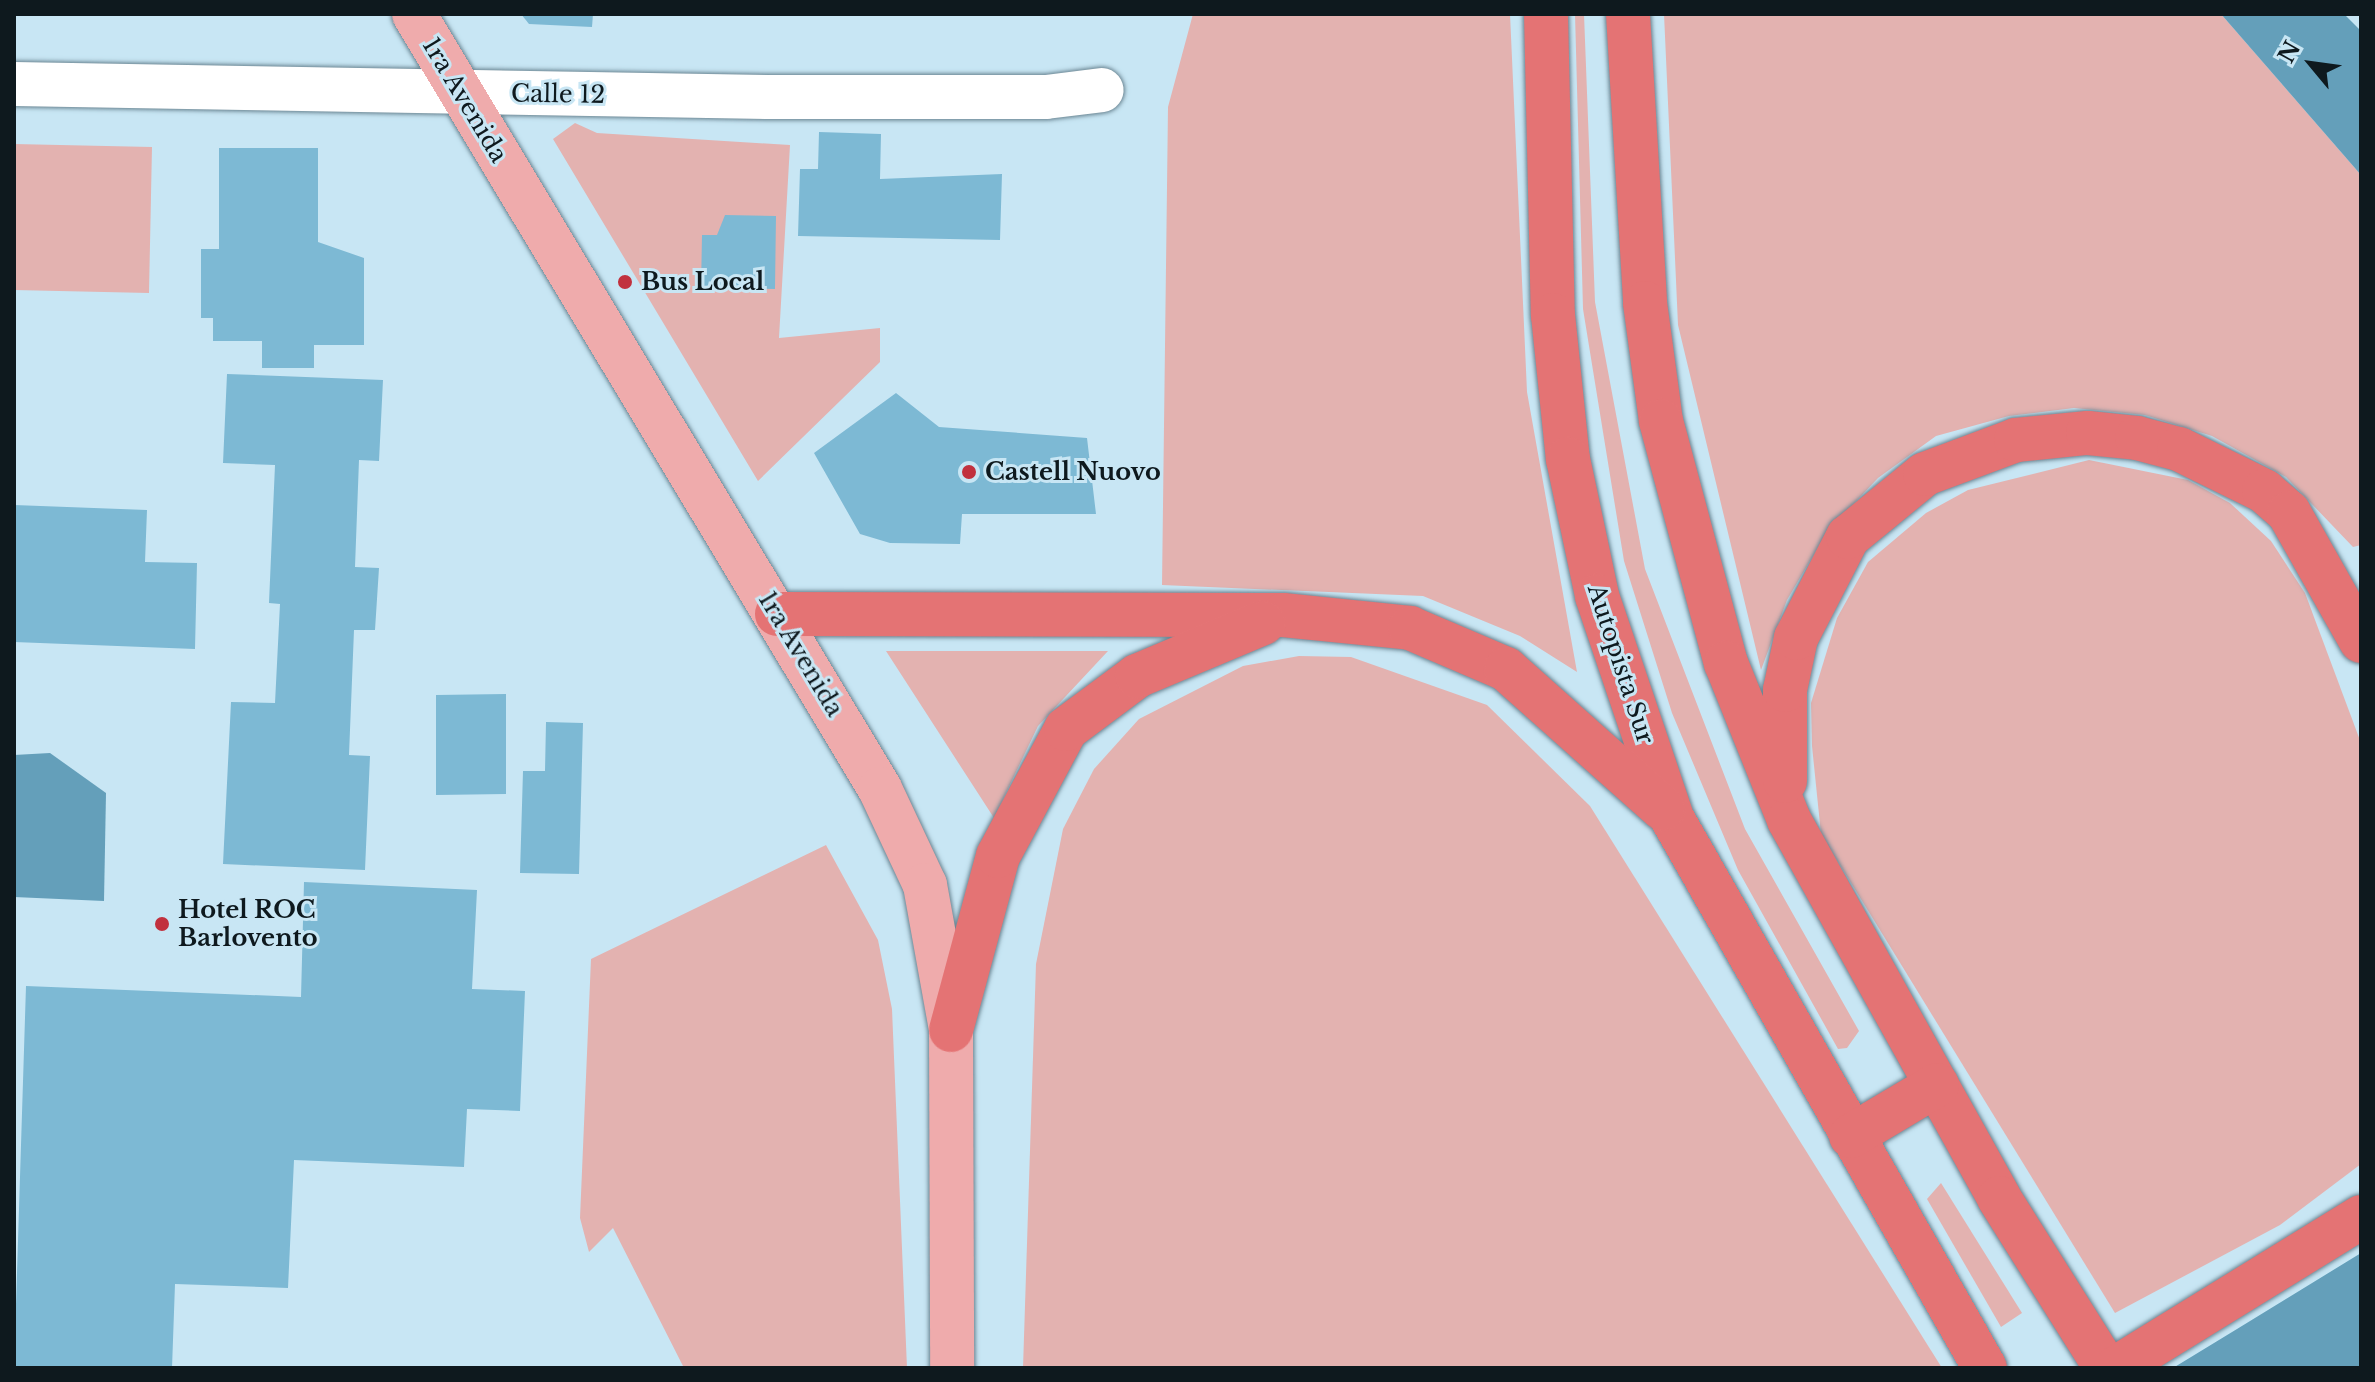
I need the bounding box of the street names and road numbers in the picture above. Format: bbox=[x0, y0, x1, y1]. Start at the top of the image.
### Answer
street label: 1ra Avenida bbox=[416, 32, 514, 168]
street label: Calle 12 bbox=[511, 79, 605, 109]
street label: Autopista Sur bbox=[1582, 580, 1660, 748]
street label: 1ra Avenida bbox=[752, 586, 850, 722]

